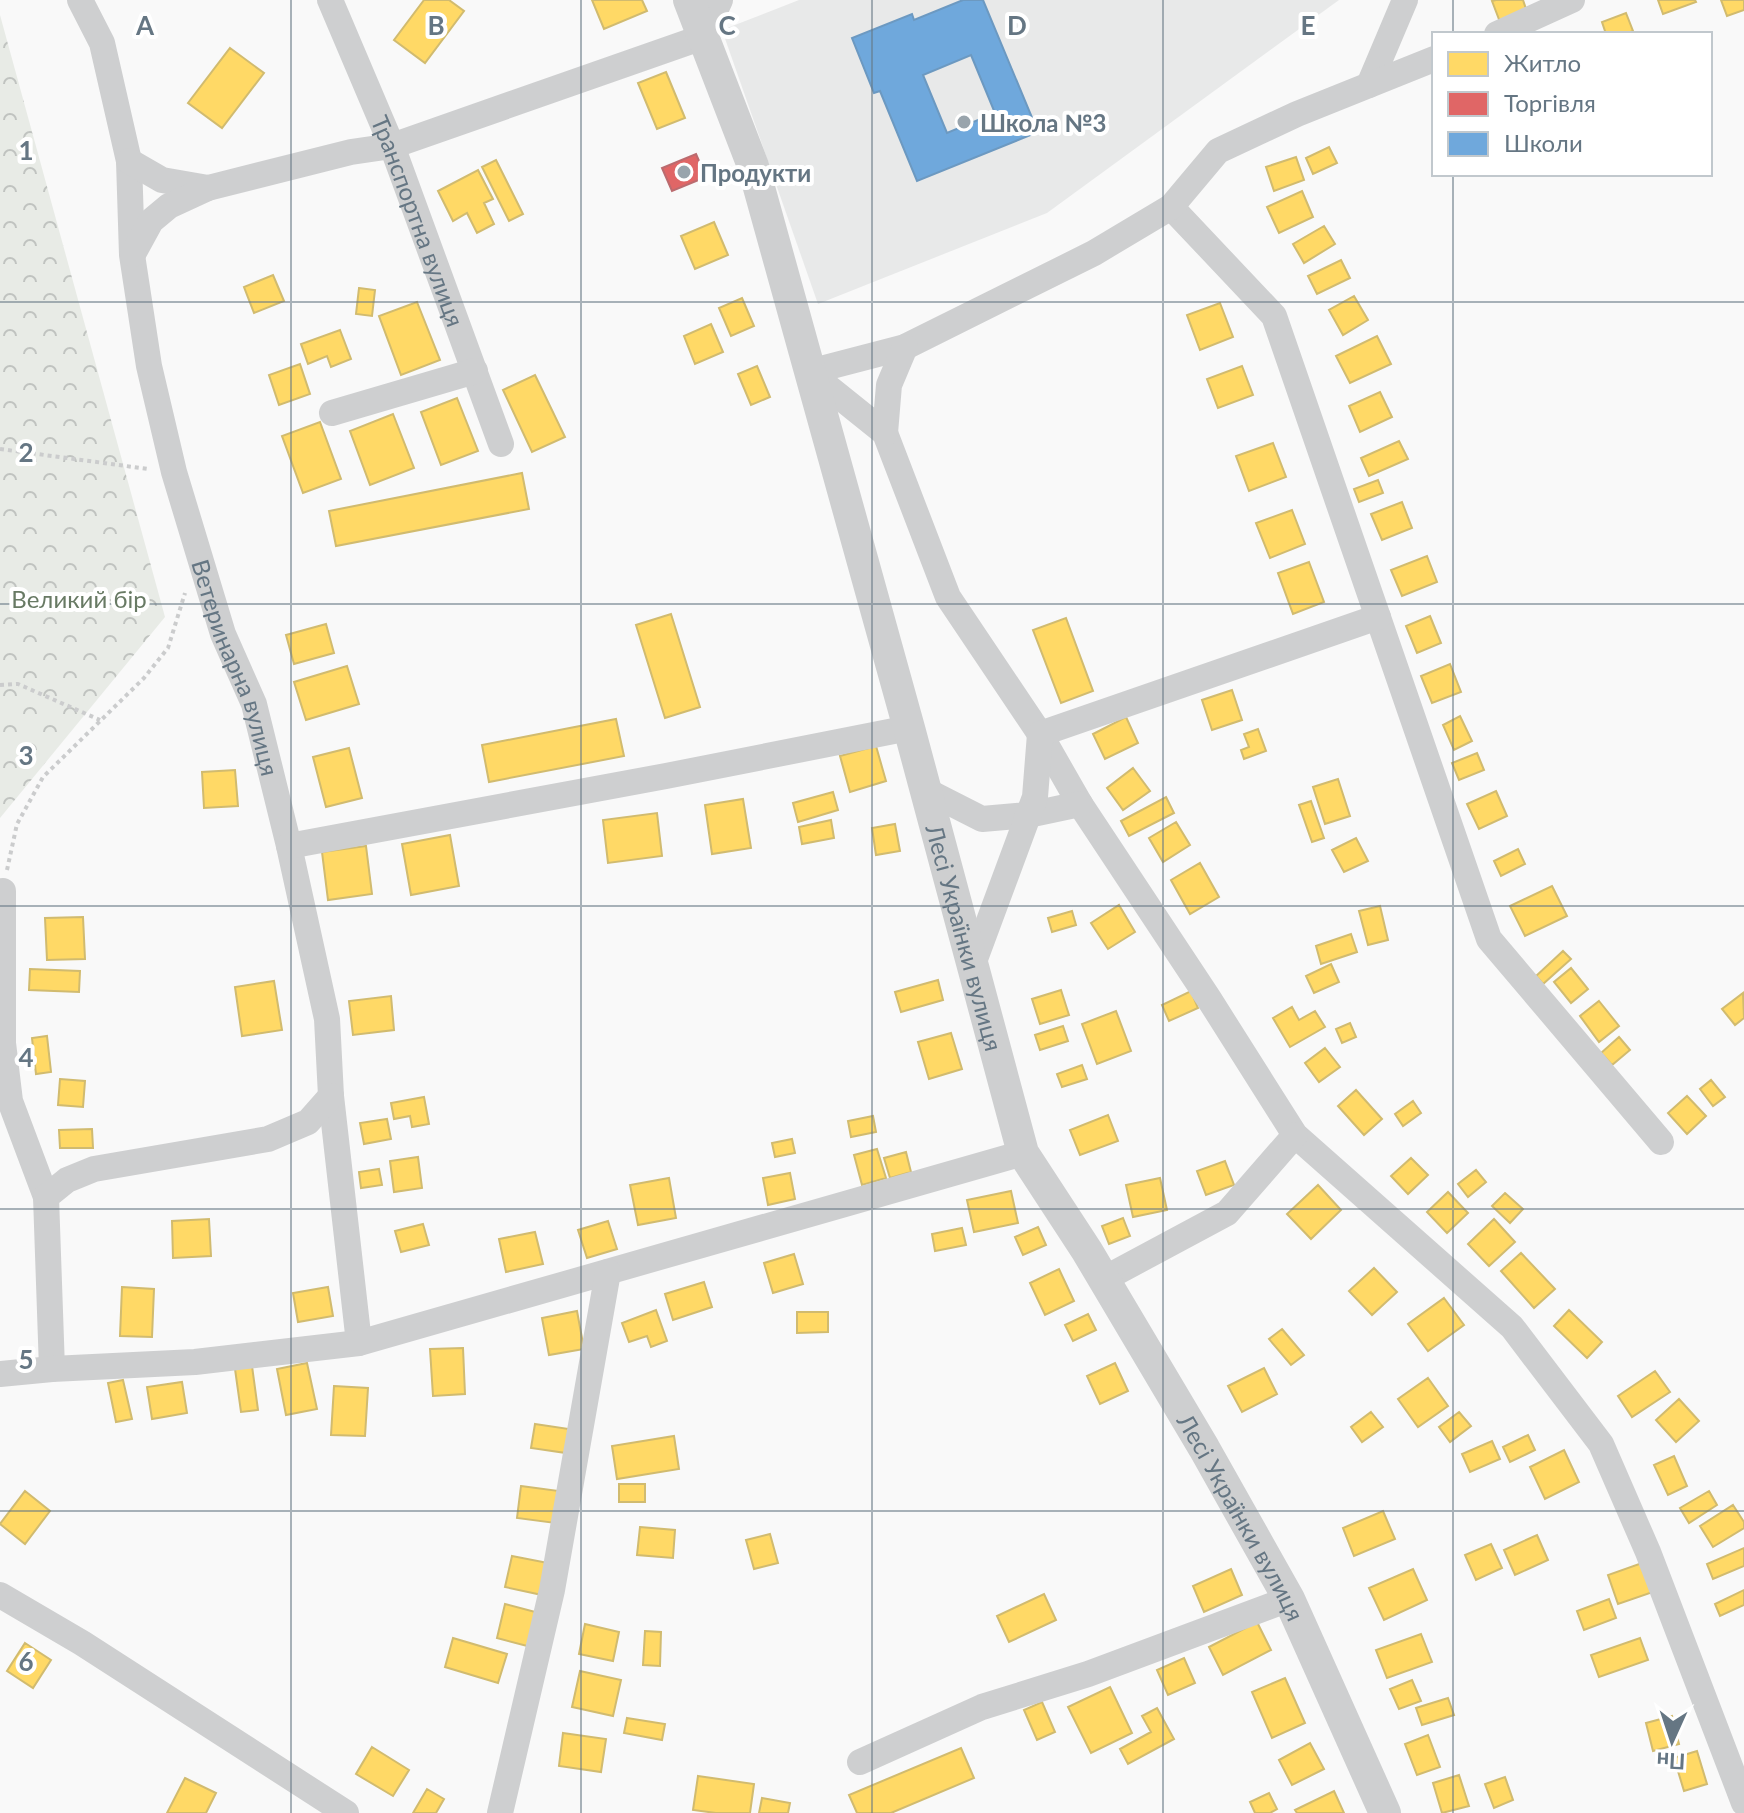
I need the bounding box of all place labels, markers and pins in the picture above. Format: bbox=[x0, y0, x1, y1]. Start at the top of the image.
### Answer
place label: Школа №3 bbox=[980, 108, 1106, 137]
marker: Школа №3 bbox=[955, 113, 973, 131]
place label: Продукти bbox=[700, 158, 811, 187]
marker: Продукти bbox=[675, 163, 693, 181]

